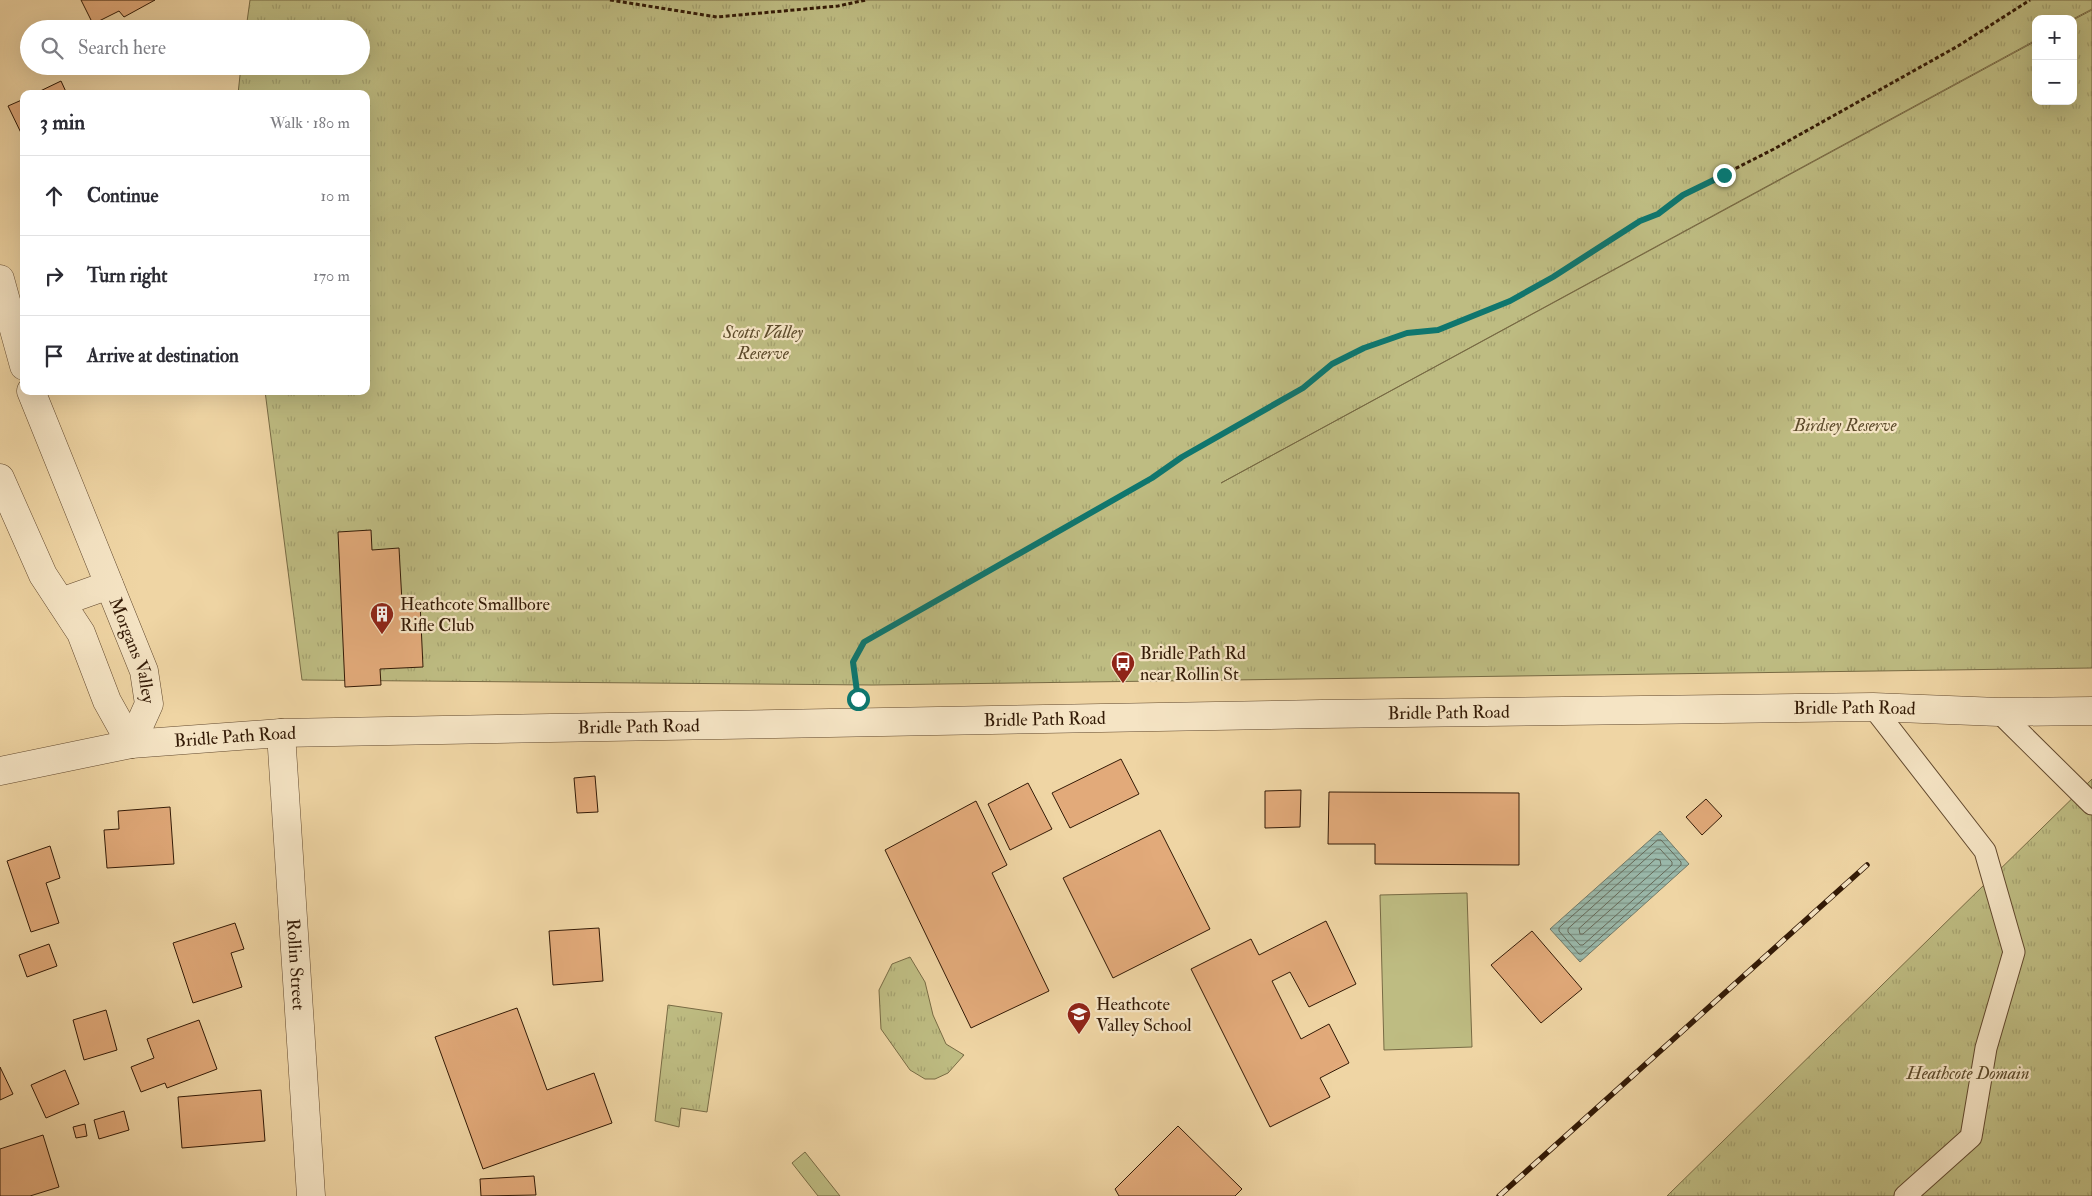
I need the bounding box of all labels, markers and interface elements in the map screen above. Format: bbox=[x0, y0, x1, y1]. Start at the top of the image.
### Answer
map controls bbox=[2032, 15, 2077, 105]
button: + bbox=[2032, 15, 2077, 60]
search box bbox=[20, 20, 370, 75]
icon: search bbox=[38, 34, 66, 62]
text: Search here bbox=[78, 36, 166, 60]
button: − bbox=[2032, 60, 2077, 105]
text: 3 min bbox=[40, 109, 85, 136]
text: Walk · 180 m bbox=[270, 113, 350, 133]
route end bbox=[1713, 164, 1736, 187]
icon: ahead bbox=[40, 182, 68, 210]
text: Continue bbox=[87, 184, 158, 208]
text: 10 m bbox=[320, 186, 350, 206]
icon: right bbox=[40, 262, 68, 290]
text: Turn right bbox=[87, 264, 167, 288]
text: 170 m bbox=[313, 266, 350, 286]
park label: Scotts Valley Reserve bbox=[722, 321, 804, 365]
icon: arrive bbox=[40, 342, 68, 370]
text: Arrive at destination bbox=[87, 344, 239, 368]
park label: Birdsey Reserve bbox=[1793, 414, 1897, 437]
place label: Heathcote Smallbore Rifle Club bbox=[400, 593, 550, 637]
street label: Morgans Valley bbox=[103, 594, 160, 706]
building icon: Heathcote Smallbore Rifle Club bbox=[369, 601, 395, 635]
place label: Bridle Path Rd near Rollin St bbox=[1140, 642, 1246, 686]
bus stop icon: Bridle Path Rd near Rollin St bbox=[1110, 650, 1136, 684]
route start bbox=[847, 688, 870, 711]
street label: Bridle Path Road bbox=[1793, 696, 1916, 721]
street label: Bridle Path Road bbox=[1387, 701, 1510, 725]
street label: Bridle Path Road bbox=[983, 707, 1106, 732]
street label: Bridle Path Road bbox=[578, 714, 700, 740]
street label: Bridle Path Road bbox=[173, 722, 296, 753]
street label: Rollin Street bbox=[281, 918, 310, 1011]
place label: Heathcote Valley School bbox=[1096, 993, 1192, 1037]
school or university icon: Heathcote Valley School bbox=[1066, 1001, 1092, 1035]
park label: Heathcote Domain bbox=[1906, 1062, 2029, 1085]

